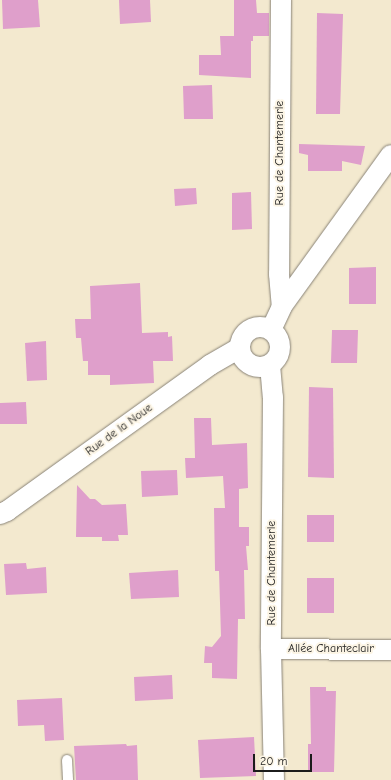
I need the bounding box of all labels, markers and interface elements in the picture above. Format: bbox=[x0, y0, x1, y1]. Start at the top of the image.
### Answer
street label: Rue de Chantemerle bbox=[273, 101, 287, 205]
street label: Rue de la Noue bbox=[83, 401, 155, 459]
street label: Rue de Chantemerle bbox=[265, 521, 279, 625]
street label: Allée Chanteclair bbox=[288, 642, 374, 656]
scale bar bbox=[255, 746, 314, 772]
text: 20 m bbox=[260, 754, 288, 768]

